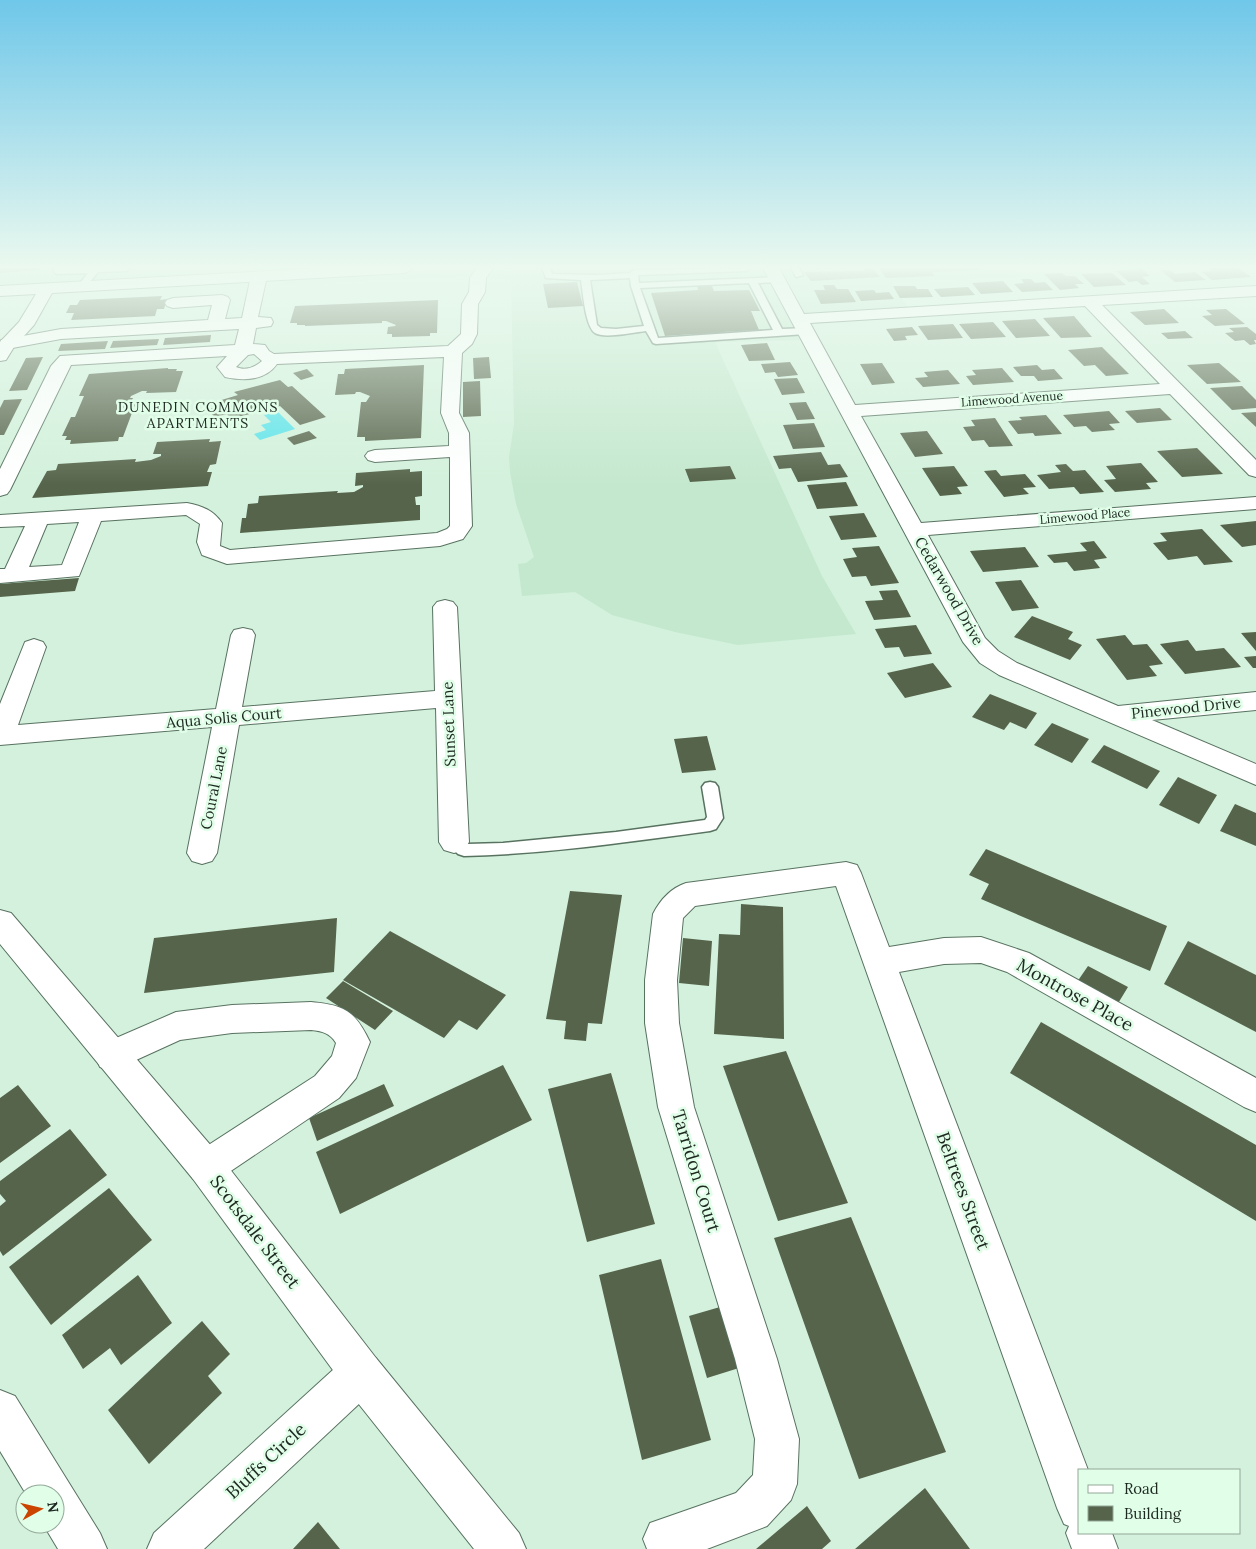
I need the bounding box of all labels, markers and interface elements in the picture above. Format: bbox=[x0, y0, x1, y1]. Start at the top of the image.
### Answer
street label: Limewood Avenue bbox=[961, 387, 1064, 410]
district label: DUNEDIN COMMONS APARTMENTS bbox=[118, 398, 278, 432]
street label: Limewood Place bbox=[1039, 504, 1131, 527]
street label: Cedarwood Drive bbox=[911, 533, 988, 648]
street label: Sunset Lane bbox=[438, 681, 459, 767]
street label: Pinewood Drive bbox=[1130, 692, 1242, 723]
street label: Aqua Solis Court bbox=[164, 703, 283, 732]
street label: Coural Lane bbox=[196, 745, 231, 831]
street label: Montrose Place bbox=[1013, 953, 1138, 1036]
street label: Tarridon Court bbox=[667, 1107, 726, 1235]
street label: Beltrees Street bbox=[931, 1129, 995, 1253]
street label: Scotsdale Street bbox=[205, 1170, 306, 1293]
street label: Bluffs Circle bbox=[221, 1417, 311, 1504]
legend bbox=[1078, 1469, 1241, 1534]
text: Road bbox=[1124, 1479, 1159, 1498]
north arrow bbox=[15, 1484, 65, 1534]
text: N bbox=[43, 1501, 63, 1514]
text: Building bbox=[1124, 1504, 1182, 1523]

